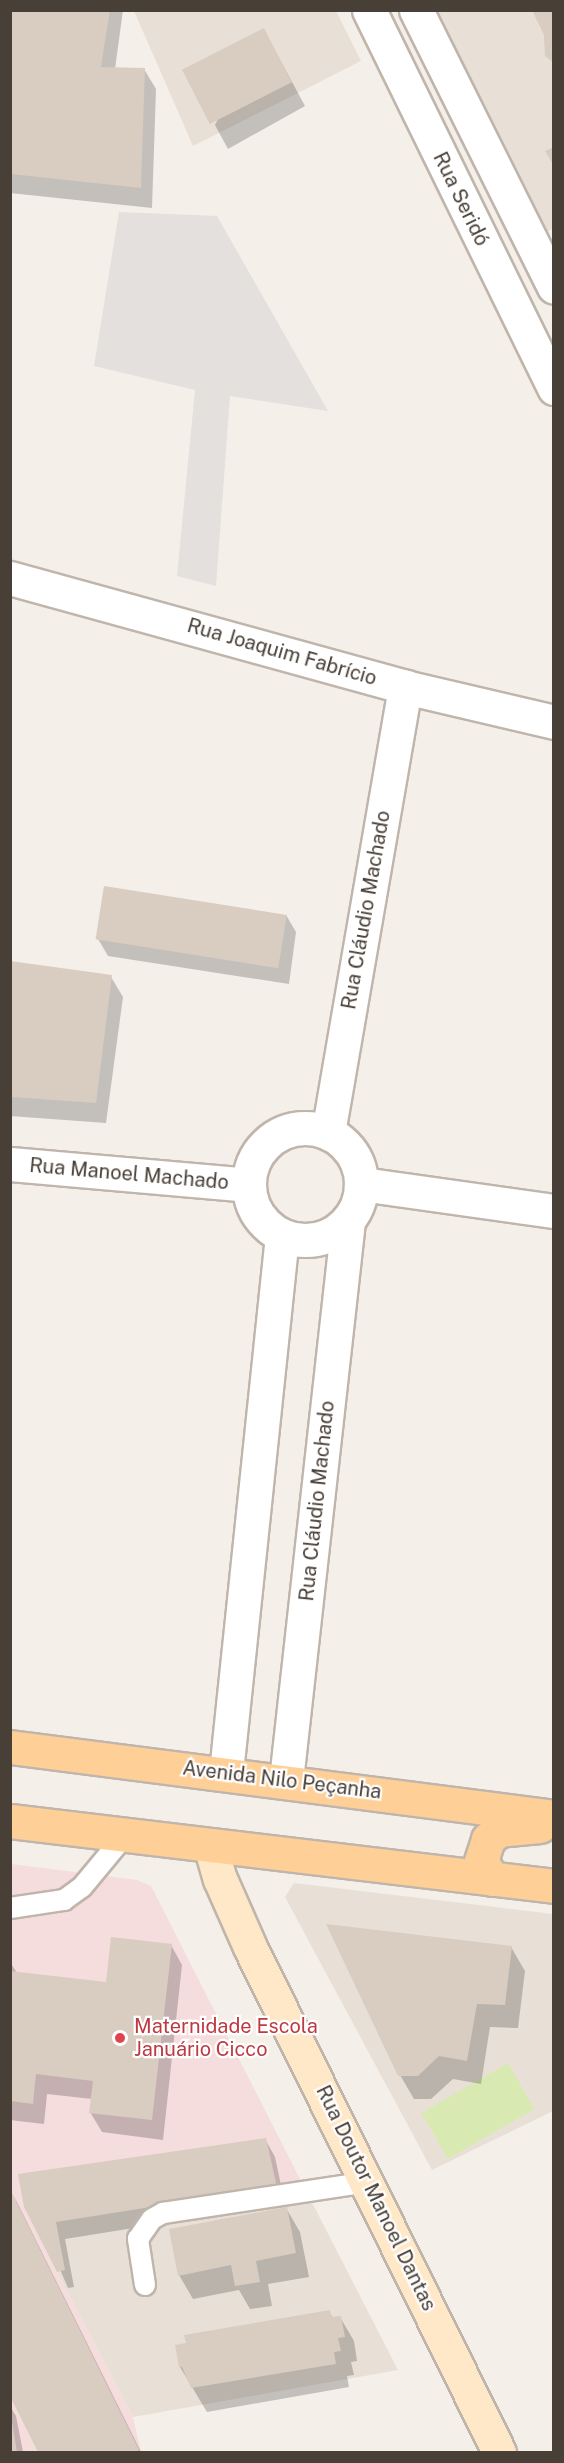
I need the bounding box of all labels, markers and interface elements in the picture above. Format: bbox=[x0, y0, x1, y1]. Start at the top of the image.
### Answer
street label: Rua Seridó bbox=[428, 148, 494, 250]
street label: Rua Joaquim Fabrício bbox=[184, 613, 380, 691]
street label: Rua Cláudio Machado bbox=[337, 809, 395, 1011]
street label: Rua Manoel Machado bbox=[28, 1153, 230, 1195]
street label: Rua Cláudio Machado bbox=[295, 1399, 339, 1603]
street label: Avenida Nilo Peçanha bbox=[181, 1756, 383, 1804]
place label: Maternidade Escola Januário Cicco bbox=[134, 2014, 318, 2061]
marker: Maternidade Escola Januário Cicco bbox=[111, 2029, 129, 2047]
street label: Rua Doutor Manoel Dantas bbox=[311, 2081, 441, 2315]

